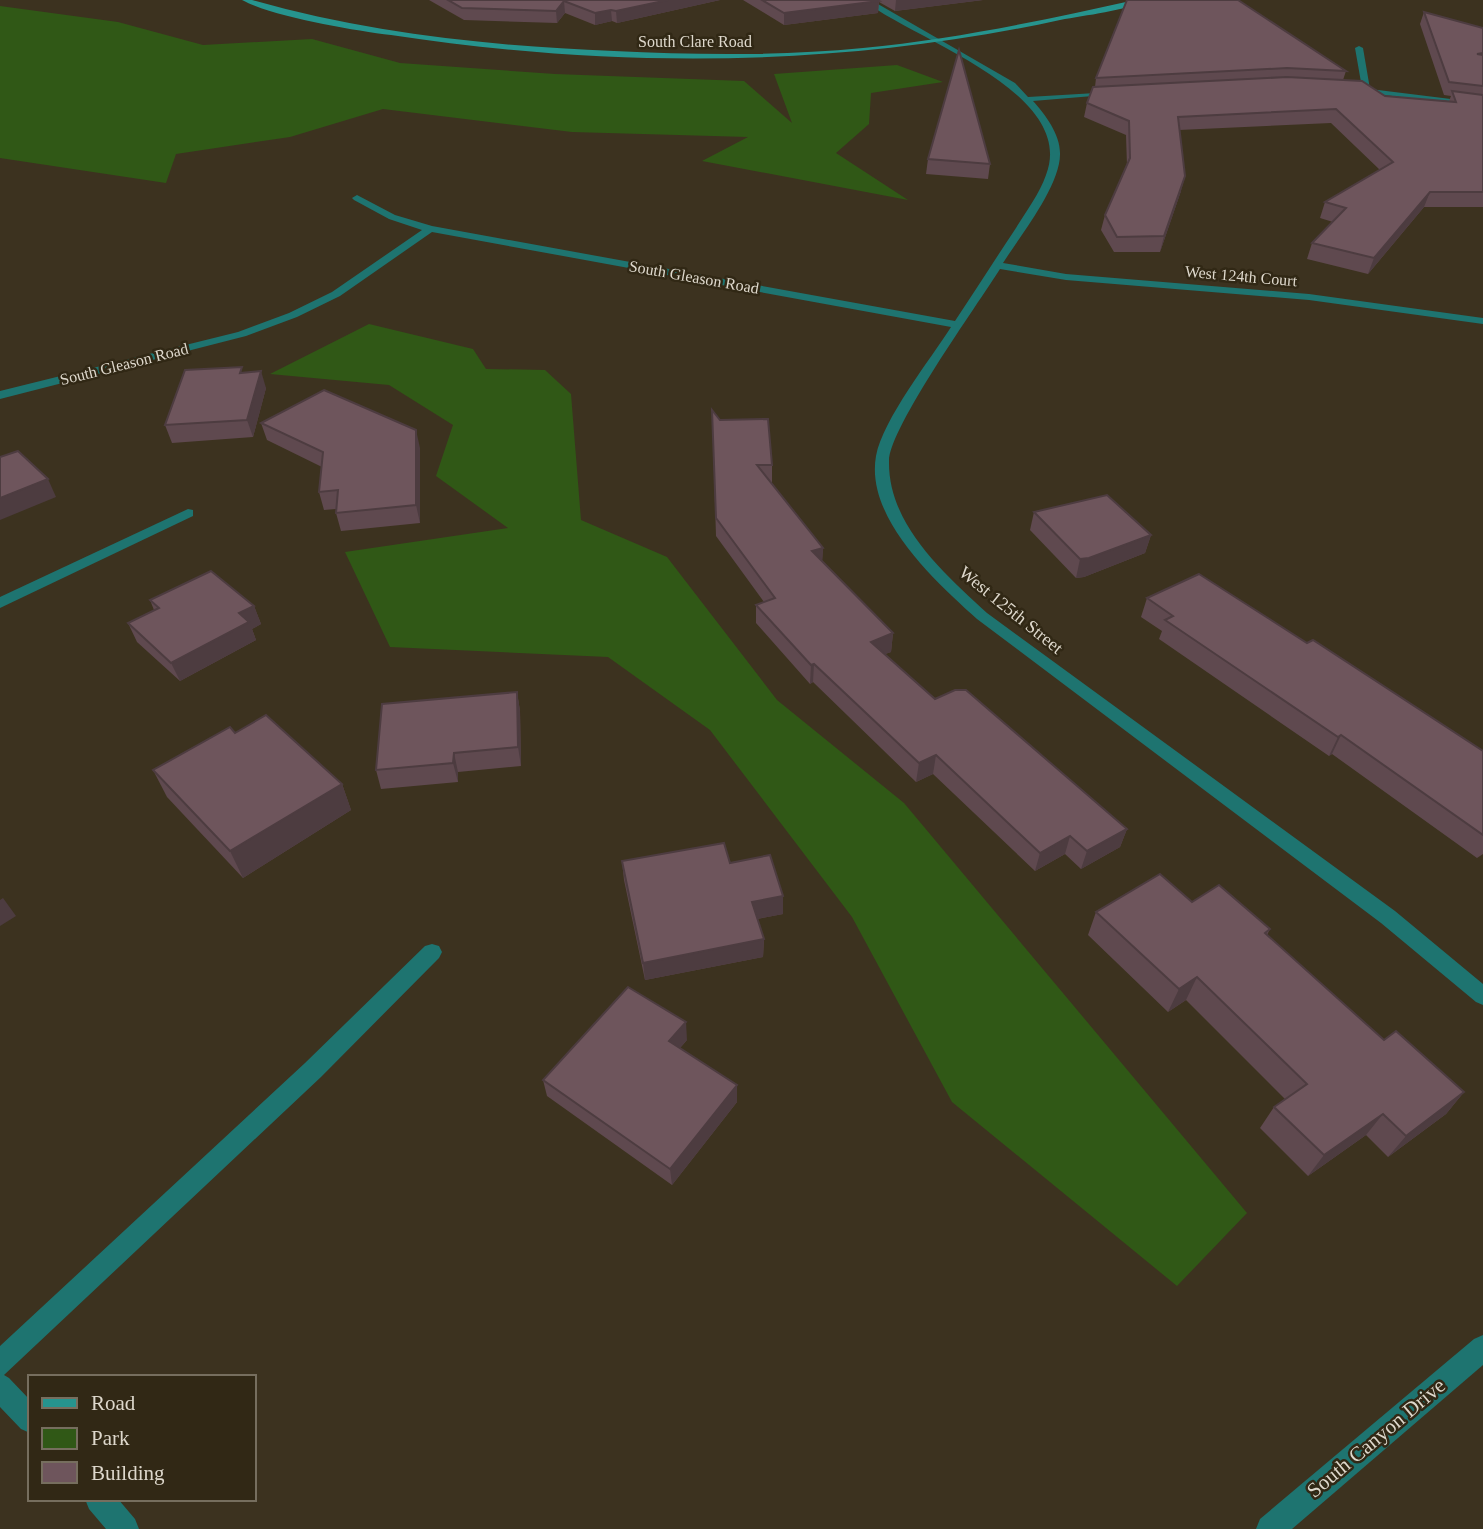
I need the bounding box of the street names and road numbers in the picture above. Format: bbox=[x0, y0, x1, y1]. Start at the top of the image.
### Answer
street label: South Clare Road bbox=[638, 33, 752, 50]
street label: South Gleason Road bbox=[628, 257, 760, 297]
street label: West 124th Court bbox=[1184, 263, 1298, 289]
street label: South Gleason Road bbox=[58, 340, 190, 388]
street label: West 125th Street bbox=[955, 562, 1067, 658]
street label: South Canyon Drive bbox=[1302, 1373, 1450, 1503]

